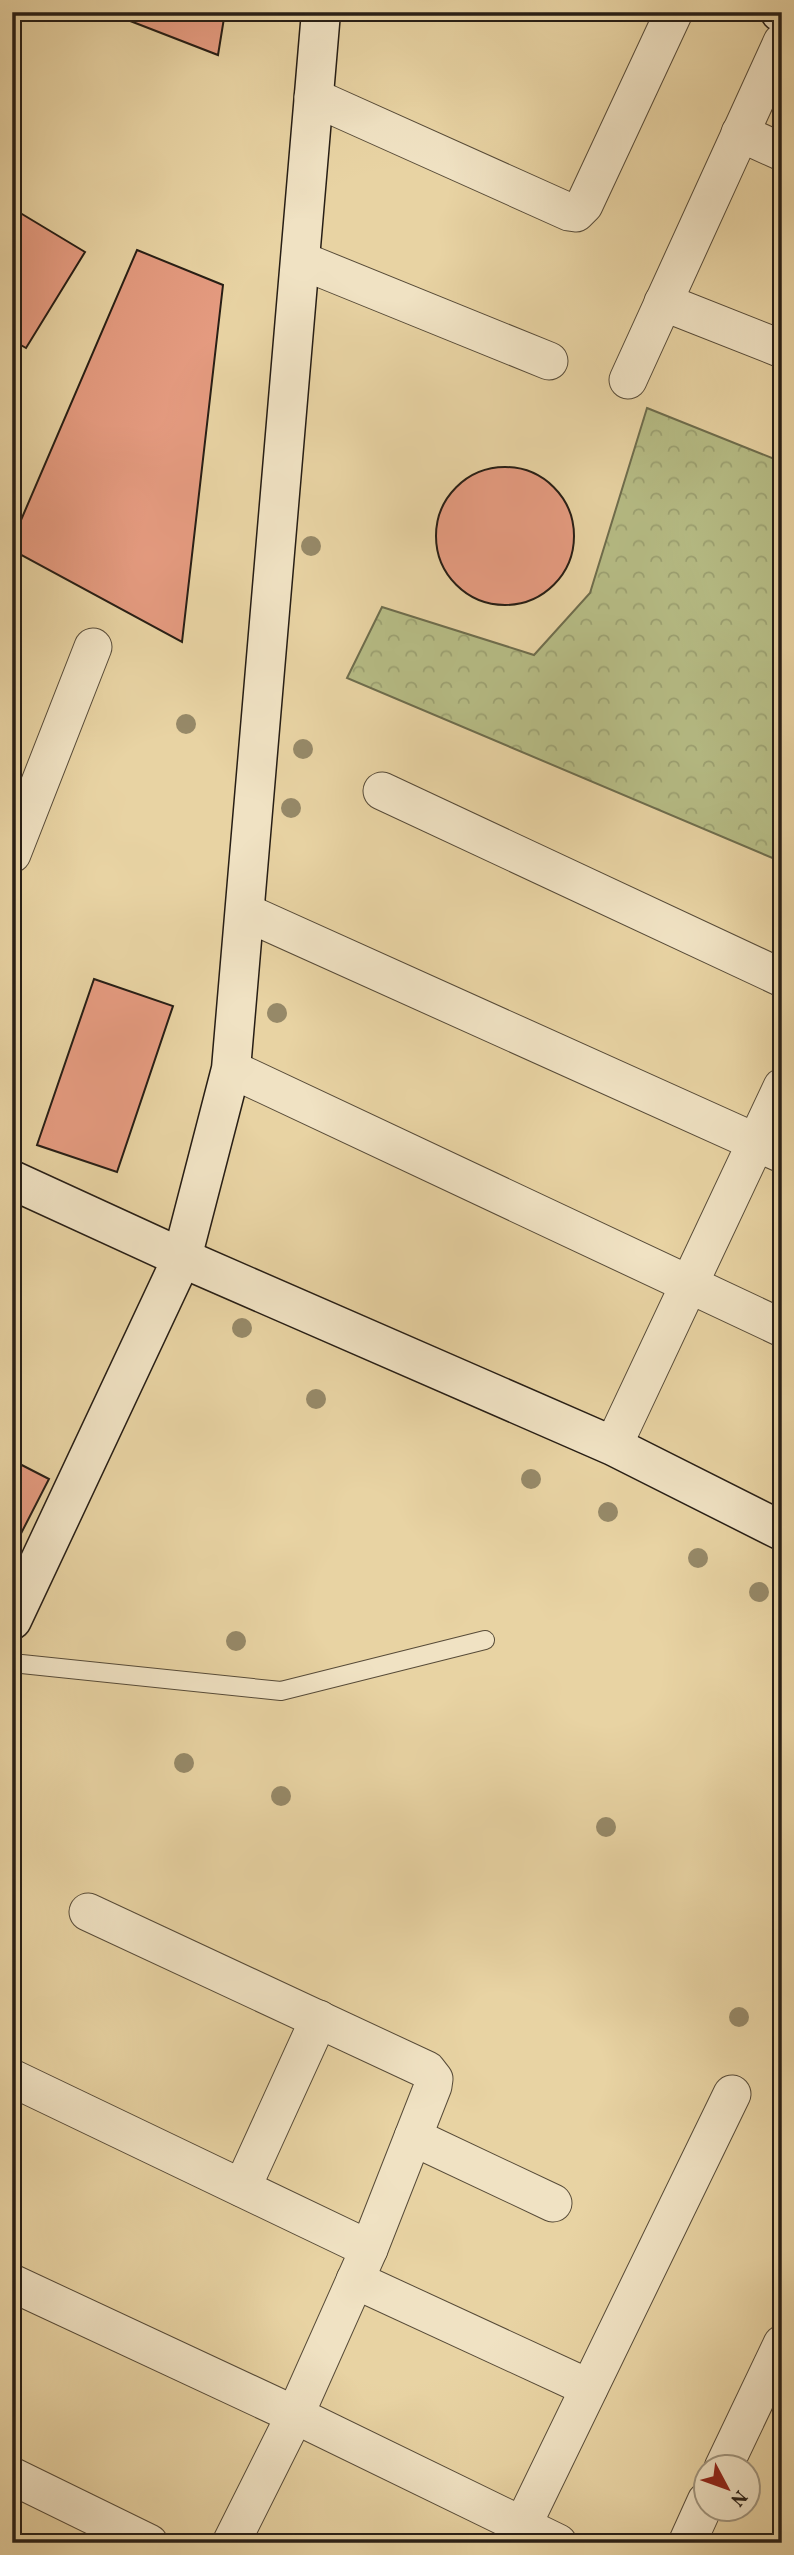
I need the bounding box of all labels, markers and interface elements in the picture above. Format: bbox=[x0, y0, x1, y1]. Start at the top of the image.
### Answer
north arrow bbox=[692, 2454, 762, 2524]
text: N bbox=[724, 2484, 753, 2512]

